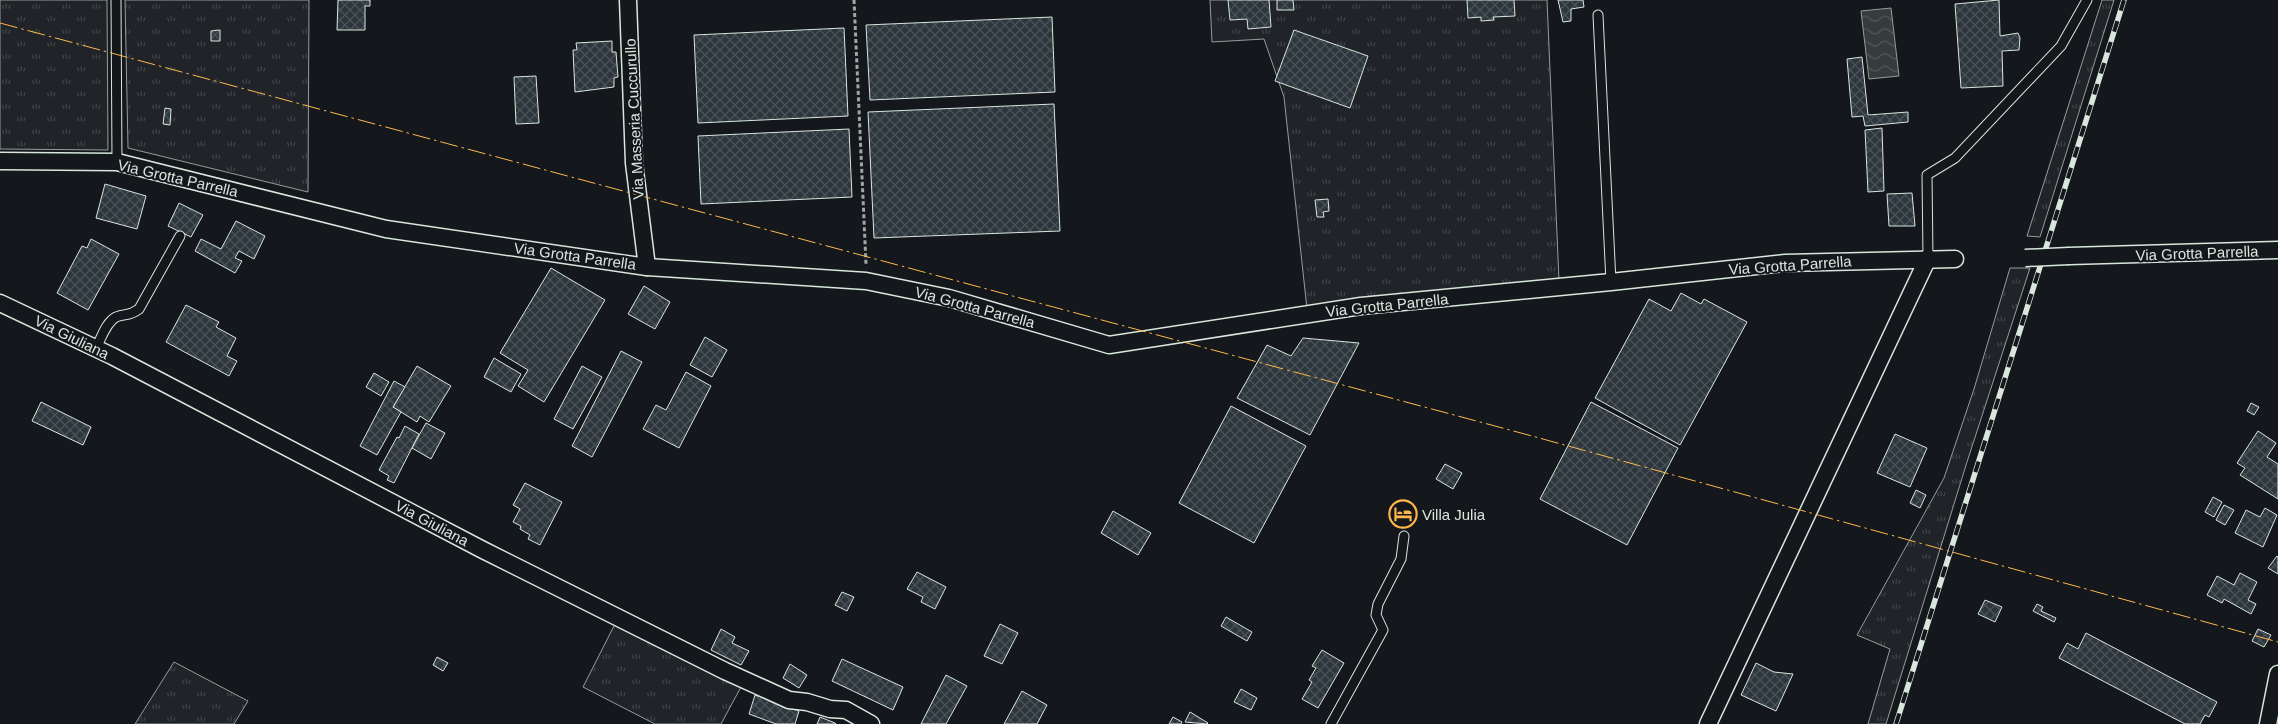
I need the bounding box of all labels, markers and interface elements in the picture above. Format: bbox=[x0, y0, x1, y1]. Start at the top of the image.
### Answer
street label: Via Masseria Cuccurullo bbox=[621, 38, 647, 200]
street label: Via Grotta Parrella bbox=[116, 156, 241, 200]
street label: Via Grotta Parrella bbox=[513, 239, 638, 273]
street label: Via Grotta Parrella bbox=[2135, 242, 2259, 264]
street label: Via Grotta Parrella bbox=[1728, 252, 1853, 278]
street label: Via Grotta Parrella bbox=[913, 283, 1037, 331]
street label: Via Grotta Parrella bbox=[1325, 290, 1450, 320]
street label: Via Giuliana bbox=[32, 312, 113, 363]
street label: Via Giuliana bbox=[392, 497, 472, 550]
hotel icon: Villa Julia bbox=[1388, 499, 1418, 529]
place label: Villa Julia bbox=[1422, 506, 1486, 523]

